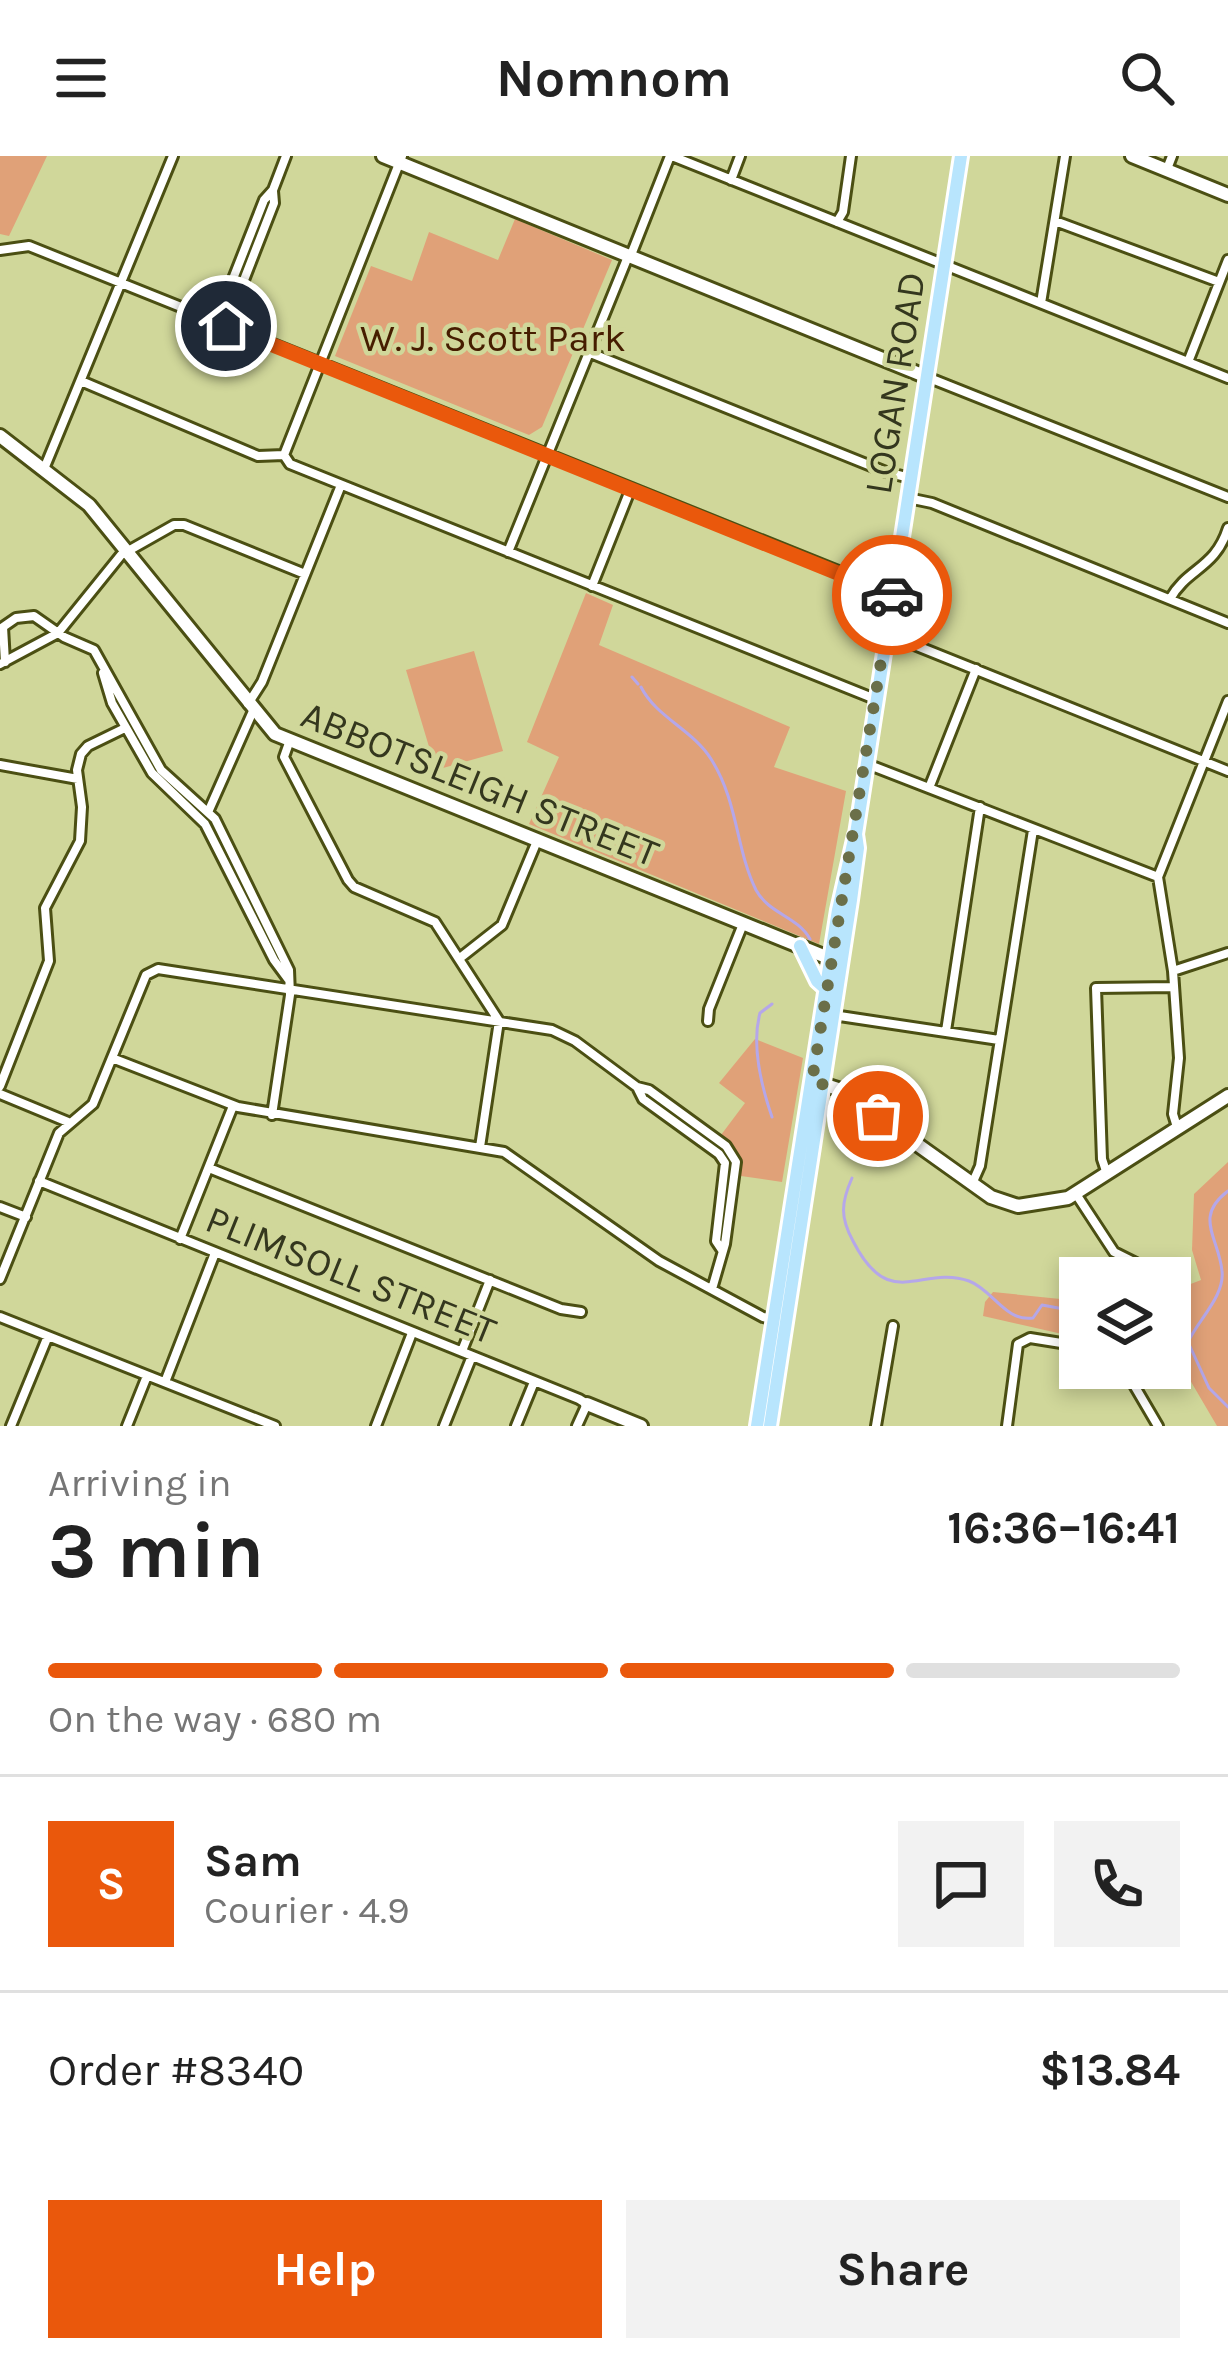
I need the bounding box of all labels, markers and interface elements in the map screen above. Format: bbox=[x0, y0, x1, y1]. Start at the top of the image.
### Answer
icon: menu bbox=[48, 45, 114, 111]
icon: search bbox=[1114, 45, 1180, 111]
text: Nomnom bbox=[496, 46, 732, 110]
street label: LOGAN ROAD bbox=[855, 269, 935, 497]
pin bbox=[175, 275, 277, 377]
icon: home bbox=[193, 293, 259, 359]
park label: W. J. Scott Park bbox=[360, 315, 626, 361]
courier bbox=[832, 535, 952, 655]
icon: car bbox=[859, 562, 925, 628]
street label: ABBOTSLEIGH STREET bbox=[295, 691, 666, 877]
pin bbox=[827, 1065, 929, 1167]
icon: bag bbox=[845, 1083, 911, 1149]
street label: PLIMSOLL STREET bbox=[199, 1196, 503, 1354]
map controls bbox=[1059, 1257, 1191, 1389]
button: layers bbox=[1059, 1257, 1191, 1389]
text: Arriving in bbox=[48, 1460, 231, 1506]
text: 16:36–16:41 bbox=[947, 1502, 1180, 1554]
text: 3 min bbox=[48, 1505, 264, 1597]
text: On the way · 680 m bbox=[48, 1696, 382, 1742]
button: chat bbox=[898, 1821, 1024, 1947]
button: phone bbox=[1054, 1821, 1180, 1947]
text: Sam bbox=[204, 1835, 302, 1887]
text: S bbox=[97, 1858, 125, 1910]
text: Courier · 4.9 bbox=[204, 1887, 410, 1933]
text: Order #8340 bbox=[48, 2044, 304, 2096]
text: $13.84 bbox=[1039, 2044, 1180, 2096]
button: Help bbox=[48, 2200, 602, 2338]
button: Share bbox=[626, 2200, 1180, 2338]

